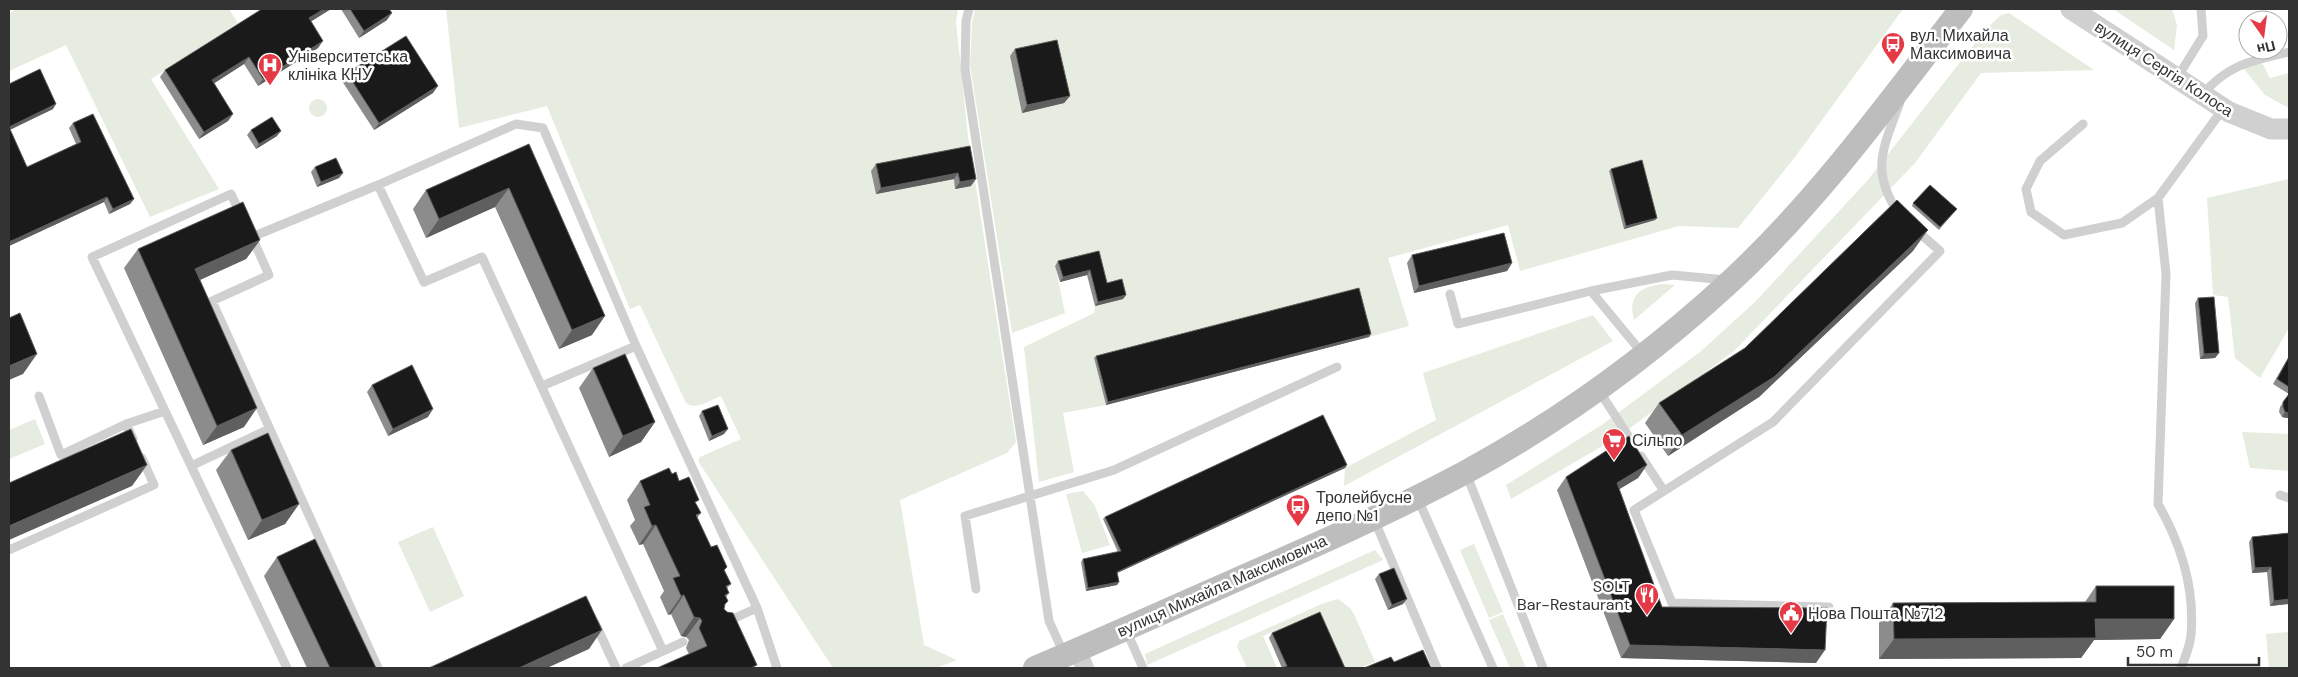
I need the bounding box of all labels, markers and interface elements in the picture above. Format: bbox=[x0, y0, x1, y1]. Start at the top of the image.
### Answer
north arrow bbox=[2238, 10, 2288, 60]
street label: вулиця Сергія Колоса bbox=[2091, 16, 2237, 122]
place label: вул. Михайла Максимовича bbox=[1910, 25, 2011, 64]
bus stop icon: вул. Михайла Максимовича bbox=[1880, 31, 1906, 65]
text: Пн bbox=[2255, 37, 2277, 59]
place label: Університетська клініка КНУ bbox=[288, 46, 408, 85]
hospital icon: Університетська клініка КНУ bbox=[257, 52, 283, 86]
supermarket icon: Сільпо bbox=[1601, 427, 1627, 461]
place label: Сільпо bbox=[1632, 430, 1682, 451]
place label: Тролейбусне депо №1 bbox=[1316, 487, 1412, 526]
bus stop icon: Тролейбусне депо №1 bbox=[1285, 493, 1311, 527]
street label: вулиця Михайла Максимовича bbox=[1114, 530, 1330, 642]
place label: SOLT Bar-Restaurant bbox=[1517, 576, 1630, 615]
restaurant icon: SOLT Bar-Restaurant bbox=[1634, 582, 1660, 616]
public building icon: Нова Пошта №712 bbox=[1778, 600, 1804, 634]
place label: Нова Пошта №712 bbox=[1808, 603, 1943, 624]
scale bar bbox=[2128, 634, 2259, 666]
text: 50 m bbox=[2136, 642, 2173, 662]

